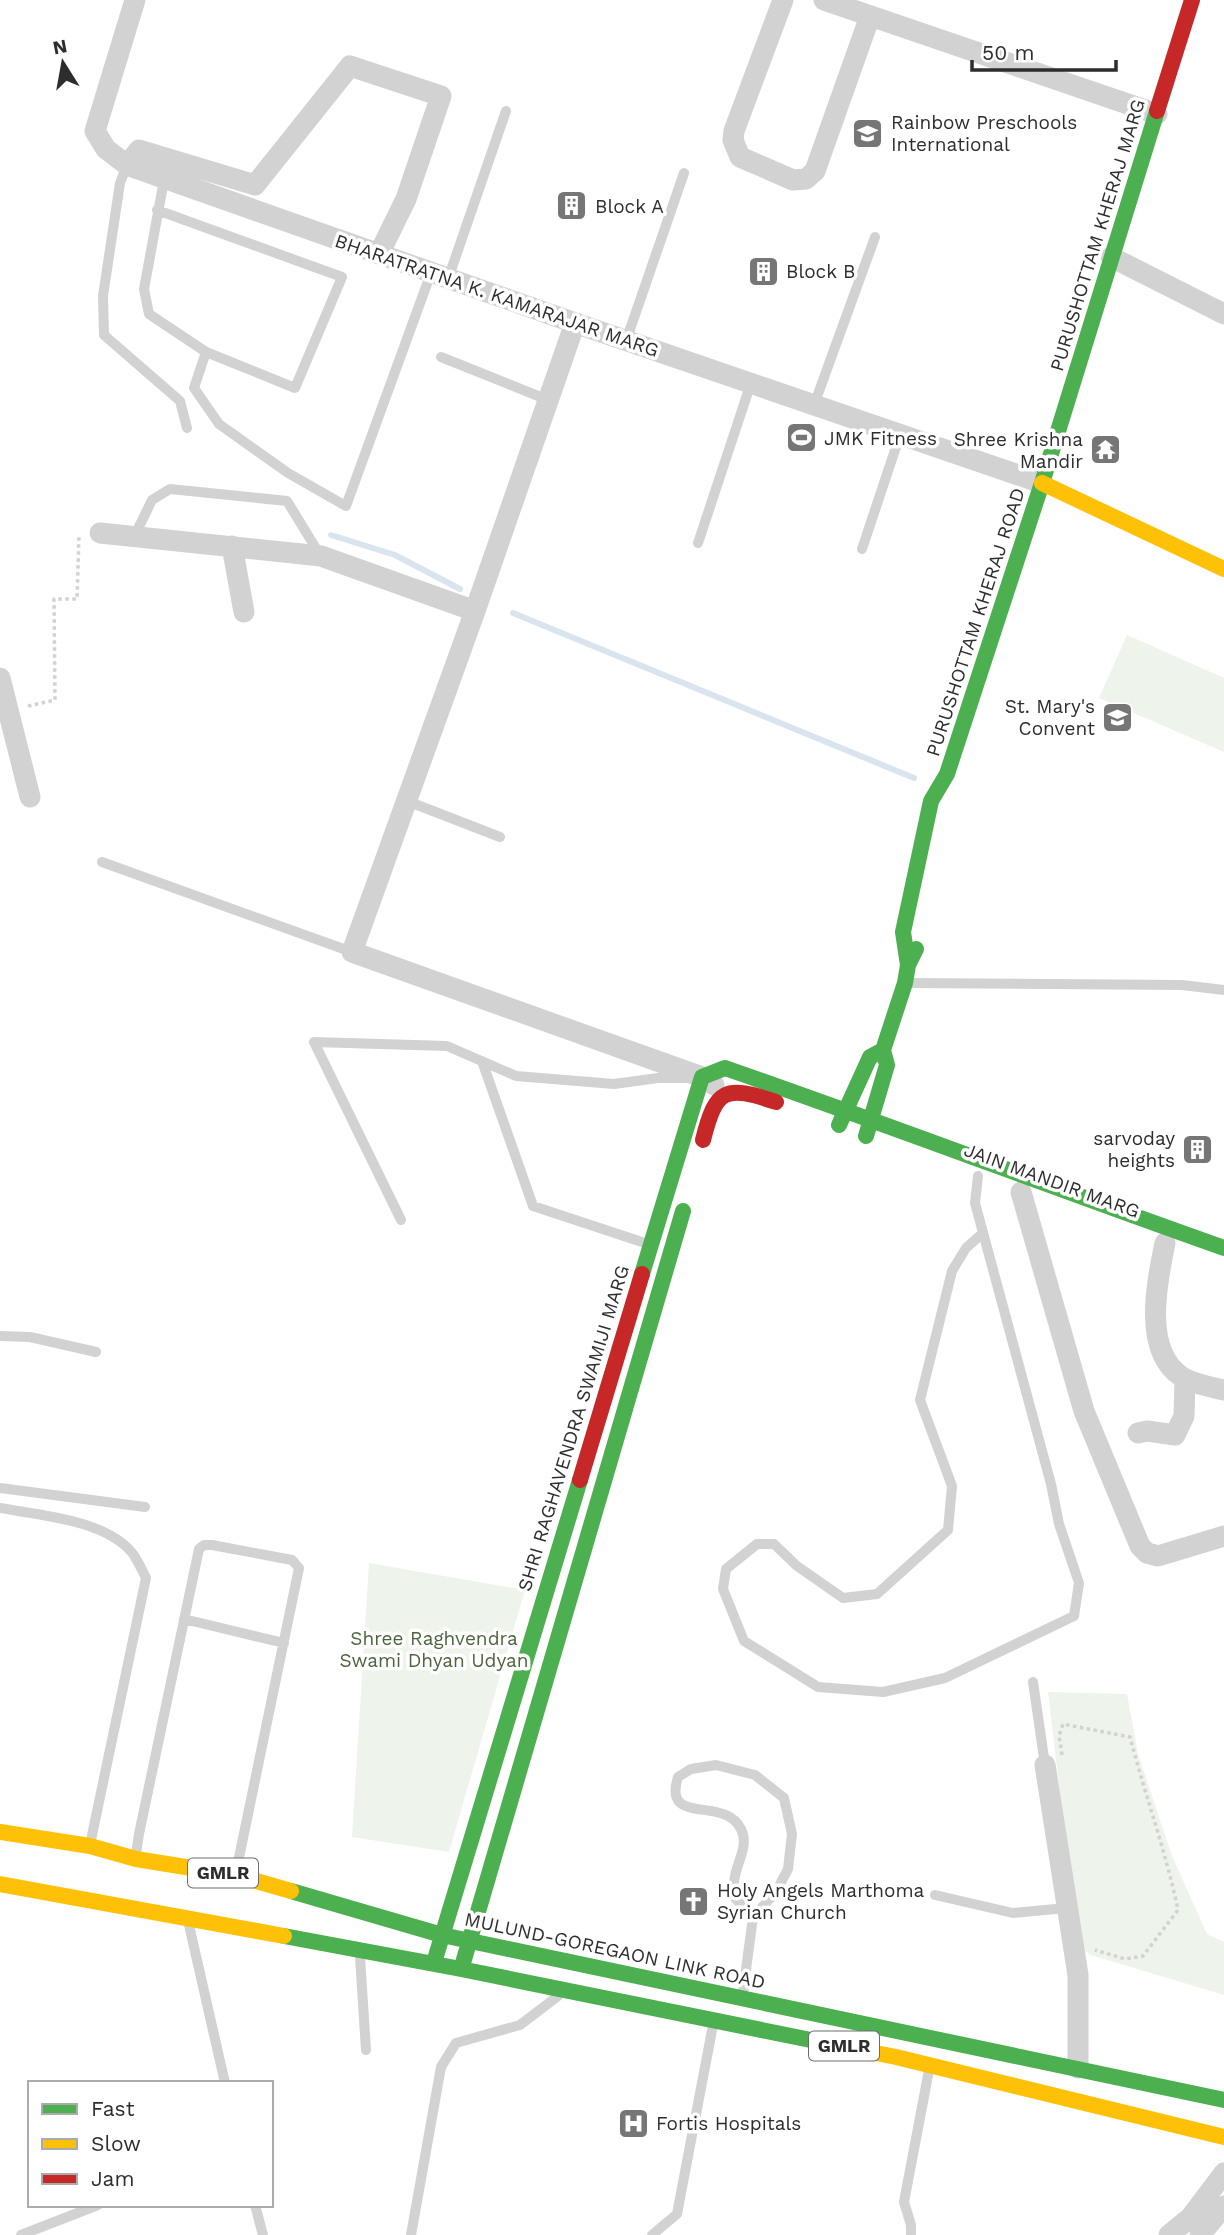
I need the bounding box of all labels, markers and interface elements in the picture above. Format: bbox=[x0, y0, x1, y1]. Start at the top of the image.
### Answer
north arrow bbox=[28, 28, 98, 98]
scale bar bbox=[972, 28, 1116, 72]
text: N bbox=[51, 34, 69, 59]
text: 50 m bbox=[982, 40, 1034, 65]
street label: PURUSHOTTAM KHERAJ MARG bbox=[1045, 96, 1150, 374]
place label: Rainbow Preschools International bbox=[891, 111, 1077, 156]
school or university icon: Rainbow Preschools International bbox=[851, 116, 885, 150]
building icon: Block A bbox=[555, 189, 589, 223]
place label: Block A bbox=[595, 195, 664, 218]
street label: BHARATRATNA K. KAMARAJAR MARG bbox=[332, 229, 662, 362]
building icon: Block B bbox=[746, 254, 780, 288]
place label: Block B bbox=[786, 260, 856, 283]
sports icon: JMK Fitness bbox=[784, 421, 818, 455]
place label: JMK Fitness bbox=[824, 427, 937, 450]
place label: Shree Krishna Mandir bbox=[954, 428, 1083, 473]
temple icon: Shree Krishna Mandir bbox=[1089, 433, 1123, 467]
street label: PURUSHOTTAM KHERAJ ROAD bbox=[921, 485, 1030, 759]
place label: St. Mary's Convent bbox=[1005, 695, 1095, 740]
school or university icon: St. Mary's Convent bbox=[1101, 700, 1135, 734]
place label: sarvoday heights bbox=[1093, 1127, 1175, 1172]
building icon: sarvoday heights bbox=[1181, 1132, 1215, 1166]
street label: JAIN MANDIR MARG bbox=[961, 1138, 1143, 1223]
street label: SHRI RAGHAVENDRA SWAMIJI MARG bbox=[513, 1262, 634, 1594]
park label: Shree Raghvendra Swami Dhyan Udyan bbox=[339, 1627, 529, 1672]
road number: GMLR bbox=[188, 1858, 258, 1887]
place label: Holy Angels Marthoma Syrian Church bbox=[717, 1879, 925, 1924]
church icon: Holy Angels Marthoma Syrian Church bbox=[677, 1884, 711, 1918]
street label: MULUND-GOREGAON LINK ROAD bbox=[463, 1907, 767, 1994]
road number: GMLR bbox=[809, 2032, 879, 2060]
legend bbox=[28, 2081, 273, 2207]
text: Fast bbox=[91, 2096, 135, 2121]
hospital icon: Fortis Hospitals bbox=[616, 2106, 650, 2140]
place label: Fortis Hospitals bbox=[656, 2112, 801, 2135]
text: Slow bbox=[91, 2131, 141, 2156]
text: Jam bbox=[91, 2166, 134, 2191]

